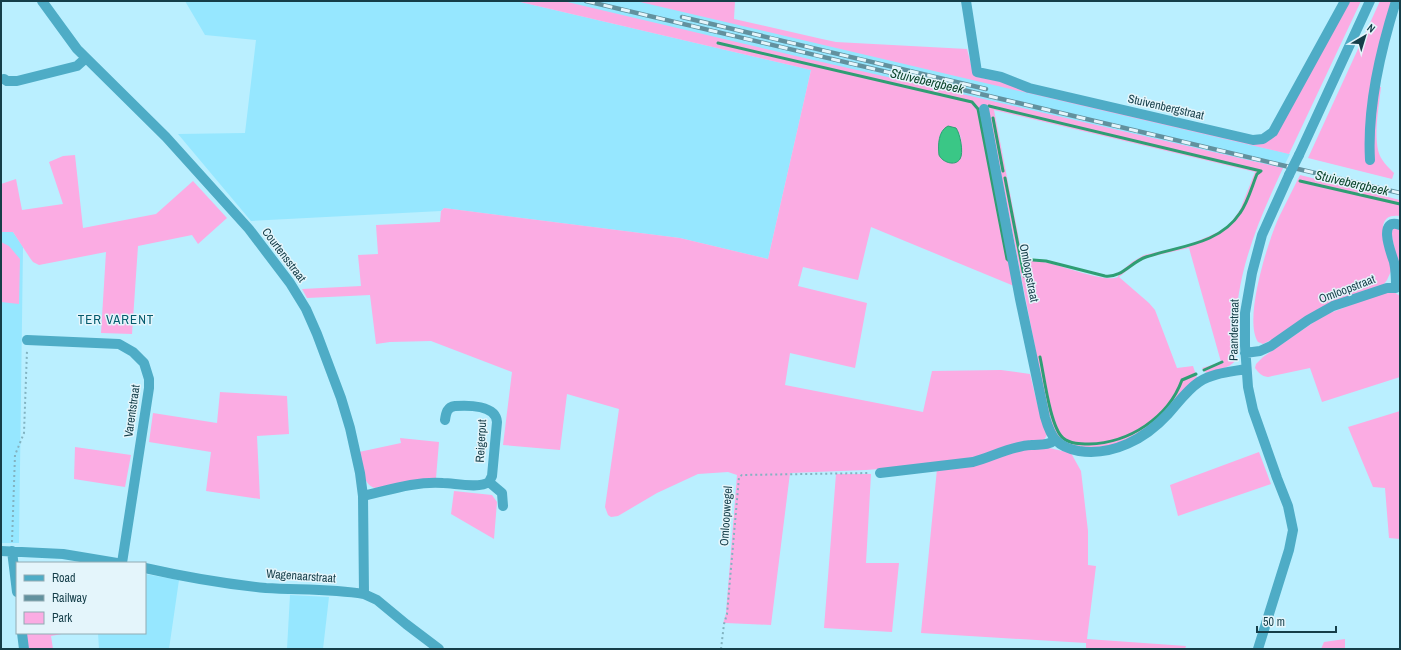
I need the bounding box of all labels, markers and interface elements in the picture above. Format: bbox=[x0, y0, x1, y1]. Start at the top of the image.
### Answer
north arrow bbox=[1345, 16, 1385, 56]
text: N bbox=[1364, 21, 1378, 36]
water label: Stuivebergbeek bbox=[889, 64, 966, 98]
street label: Stuivenbergstraat bbox=[1126, 90, 1206, 124]
water label: Stuivebergbeek bbox=[1314, 166, 1391, 200]
street label: Courtensstraat bbox=[258, 224, 310, 286]
street label: Omloopstraat bbox=[1016, 242, 1043, 304]
street label: Omloopstraat bbox=[1317, 271, 1378, 307]
street label: Paanderstraat bbox=[1225, 299, 1243, 361]
district label: TER VARENT bbox=[78, 311, 154, 328]
street label: Varentstraat bbox=[120, 383, 144, 438]
street label: Reigerput bbox=[472, 419, 490, 463]
street label: Omloopwegel bbox=[716, 485, 736, 547]
legend bbox=[16, 562, 146, 634]
street label: Wagenaarstraat bbox=[266, 566, 337, 586]
text: Road bbox=[52, 570, 76, 586]
text: Railway bbox=[52, 590, 87, 606]
scale bar bbox=[1257, 608, 1336, 634]
text: Park bbox=[52, 610, 72, 626]
text: 50 m bbox=[1263, 614, 1285, 630]

